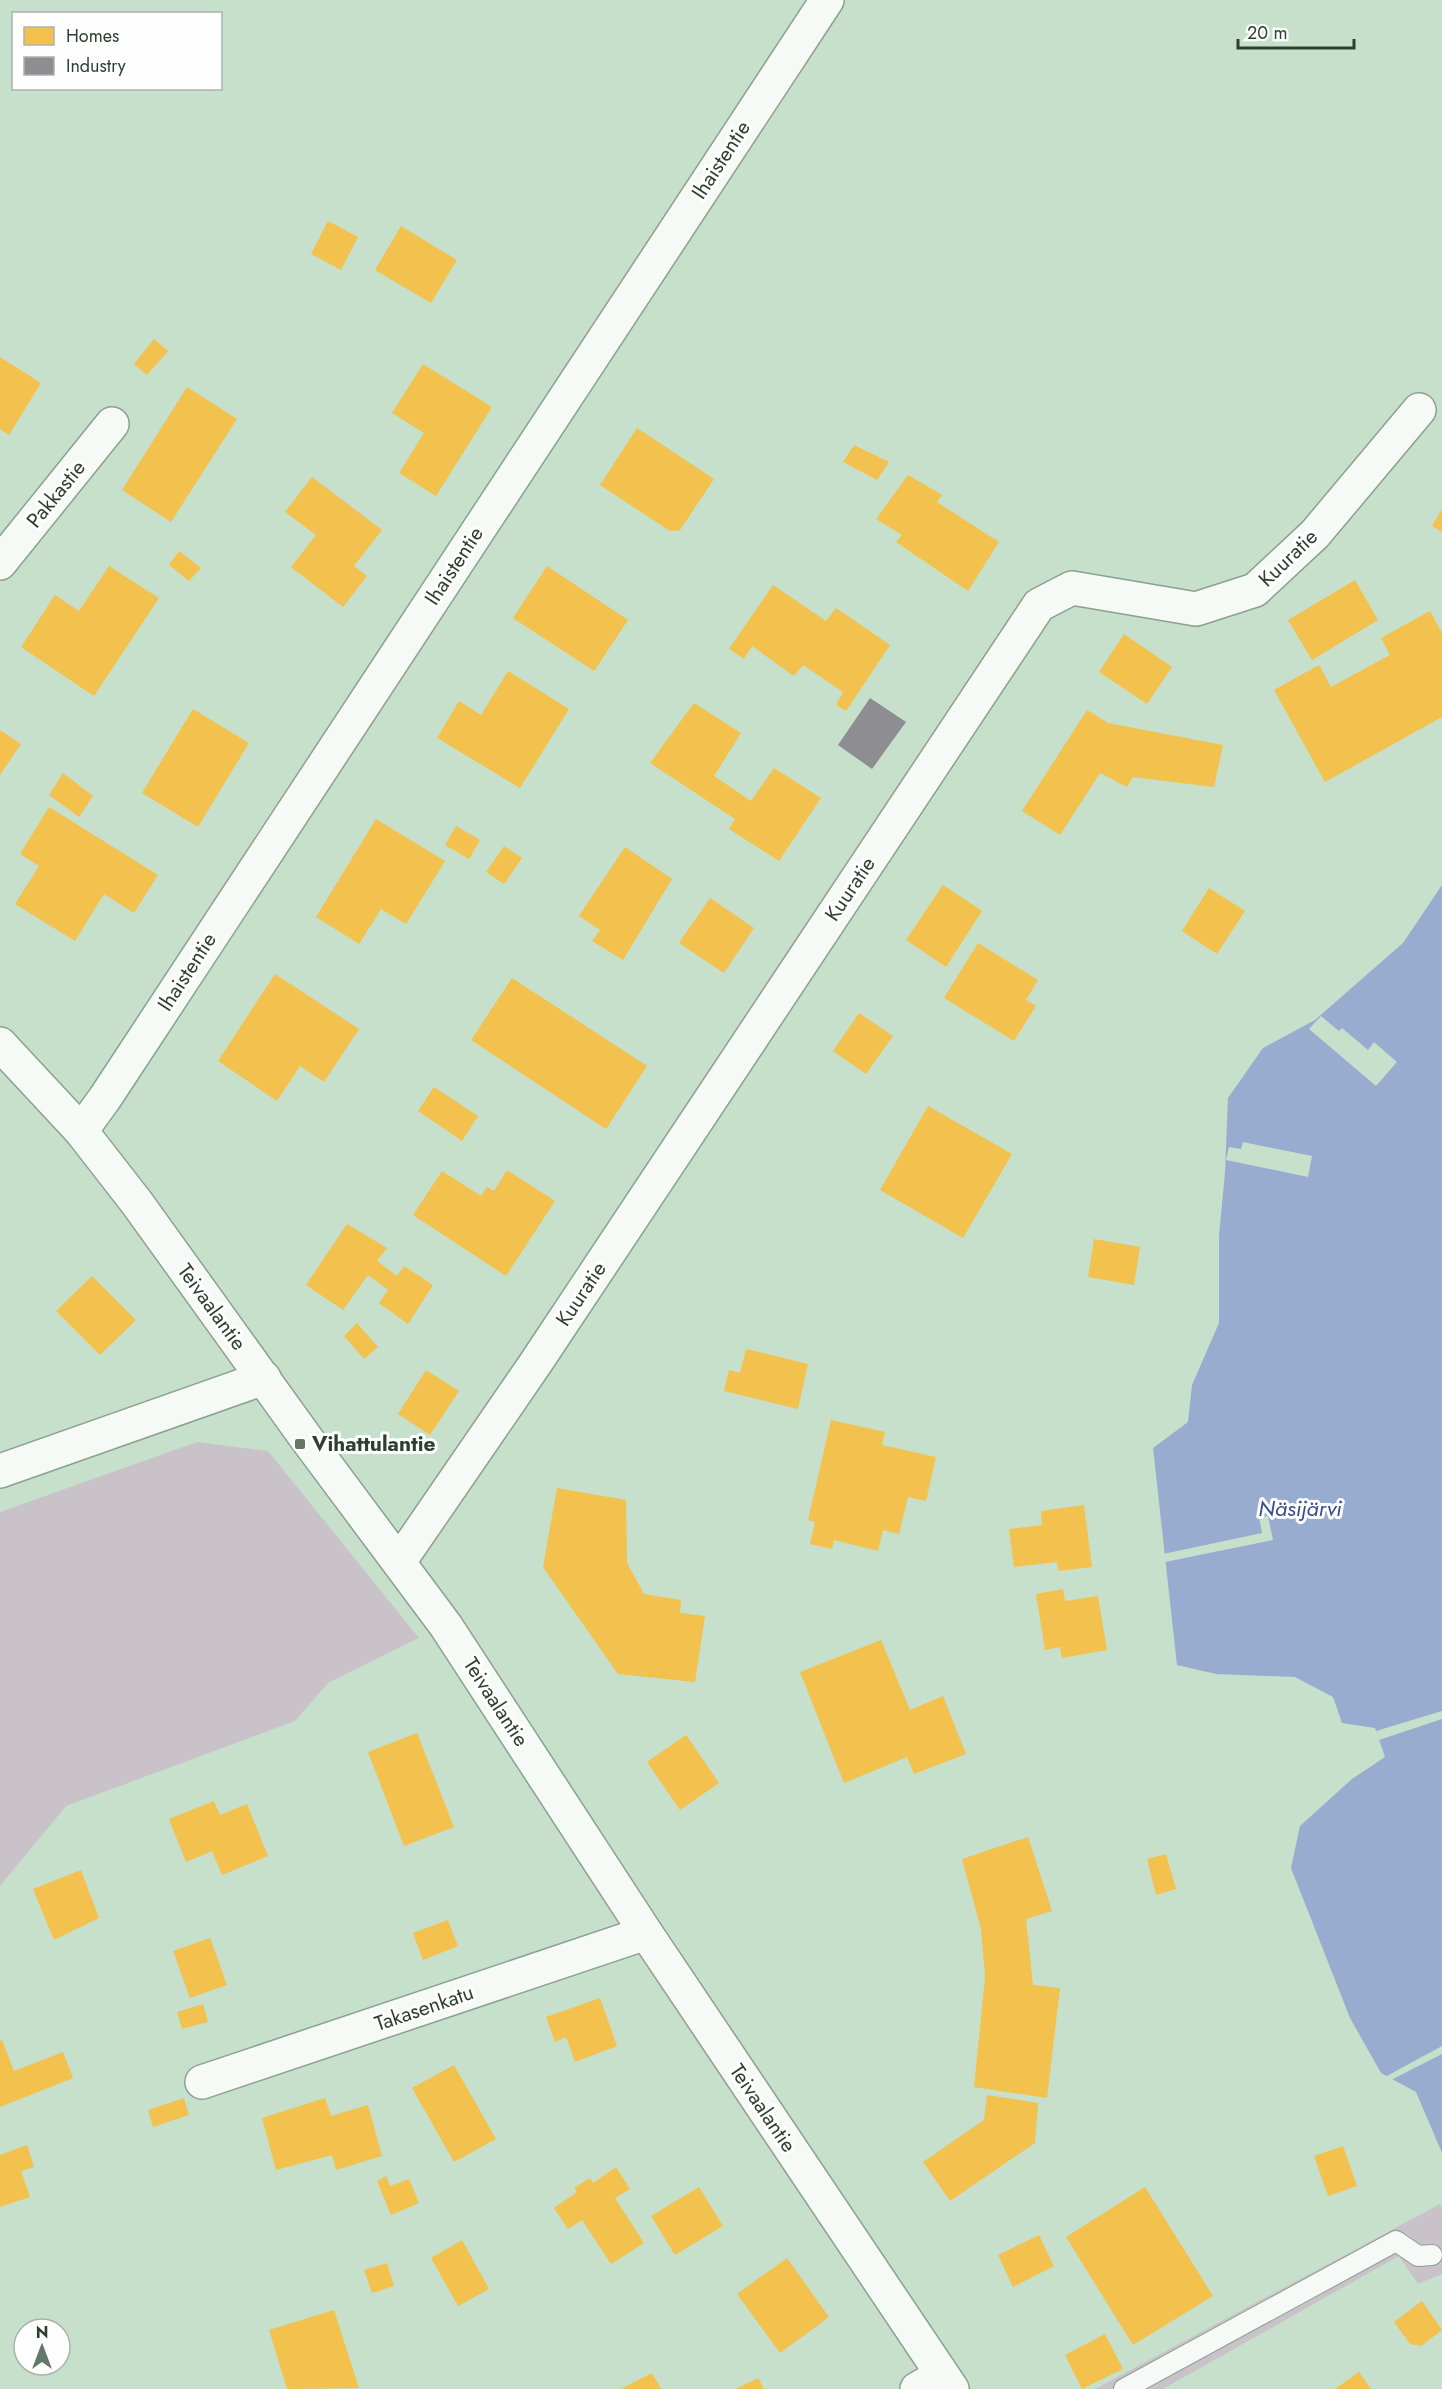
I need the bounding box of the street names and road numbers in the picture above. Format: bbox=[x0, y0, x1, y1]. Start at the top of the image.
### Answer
street label: Ihaistentie bbox=[684, 115, 758, 205]
street label: Pakkastie bbox=[19, 454, 93, 534]
street label: Ihaistentie bbox=[417, 521, 491, 611]
street label: Kuuratie bbox=[1252, 522, 1324, 594]
street label: Kuuratie bbox=[817, 851, 883, 927]
street label: Ihaistentie bbox=[150, 927, 224, 1017]
street label: Kuuratie bbox=[548, 1256, 614, 1332]
street label: Teivaalantie bbox=[170, 1257, 254, 1357]
street label: Teivaalantie bbox=[456, 1652, 536, 1753]
street label: Takasenkatu bbox=[371, 1977, 477, 2039]
street label: Teivaalantie bbox=[722, 2058, 804, 2158]

